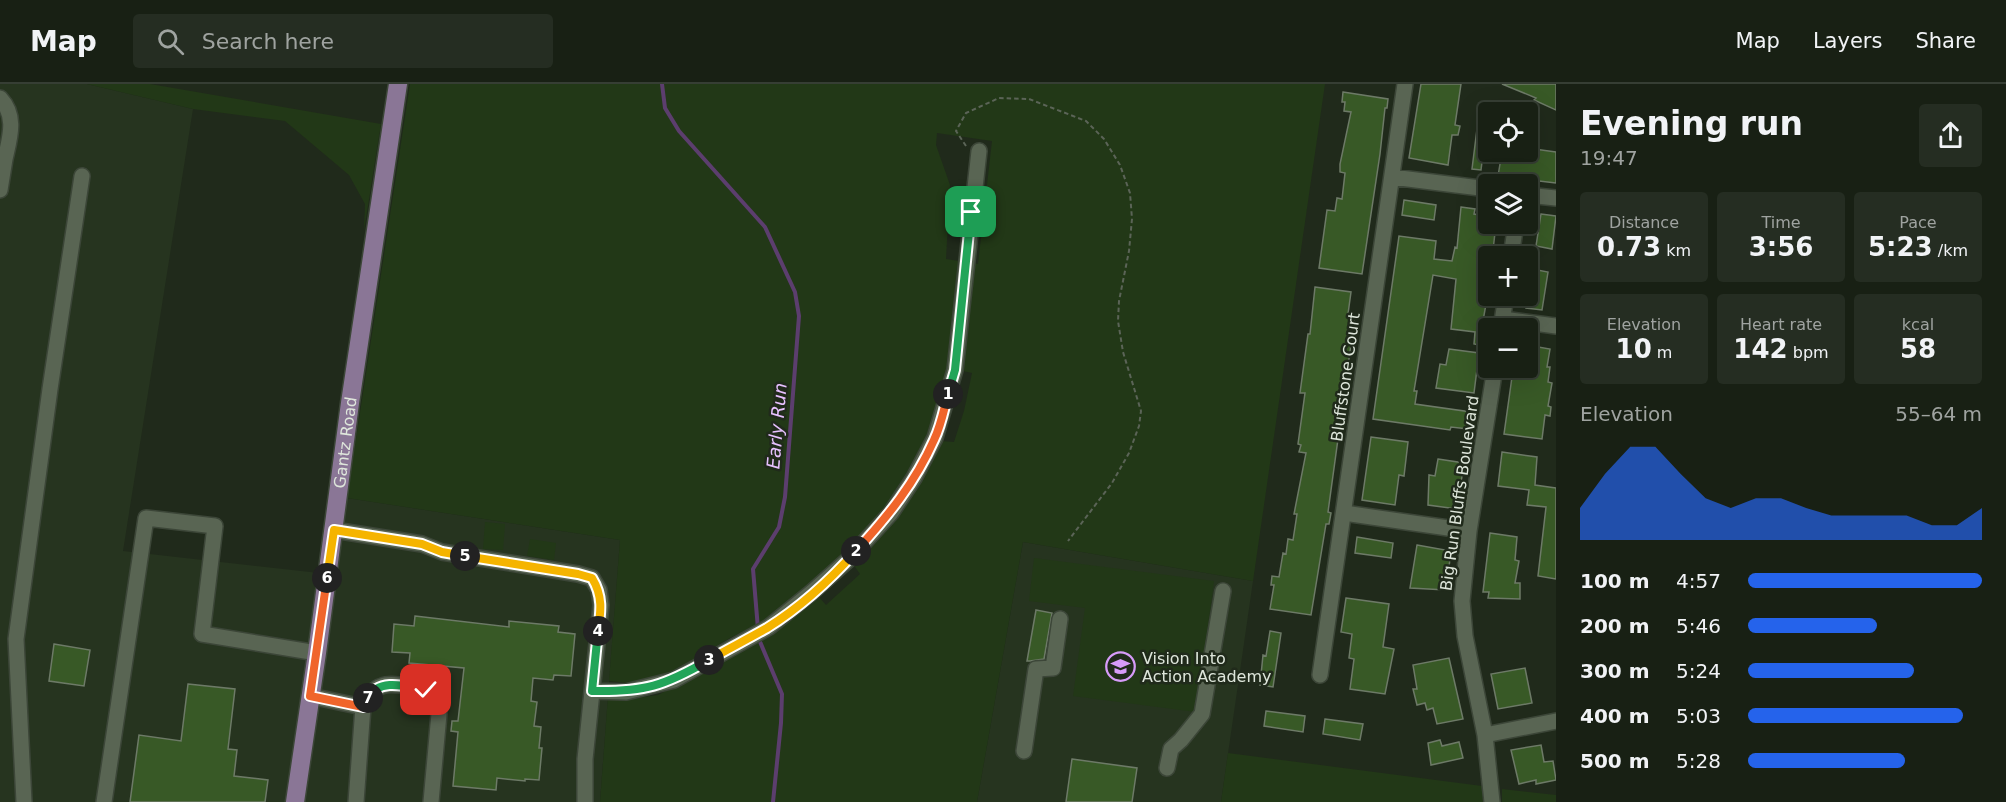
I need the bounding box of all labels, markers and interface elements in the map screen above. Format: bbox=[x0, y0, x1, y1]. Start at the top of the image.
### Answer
search box bbox=[133, 14, 553, 68]
text: Map bbox=[30, 25, 97, 58]
icon: search bbox=[154, 25, 187, 58]
text: Search here bbox=[202, 29, 334, 54]
text: Map bbox=[1736, 29, 1780, 53]
text: Layers bbox=[1813, 29, 1882, 53]
text: Share bbox=[1915, 29, 1976, 53]
map controls bbox=[1478, 102, 1538, 378]
button: locate bbox=[1478, 102, 1538, 162]
text: Evening run bbox=[1580, 104, 1803, 143]
button: share bbox=[1919, 104, 1982, 167]
text: 19:47 bbox=[1580, 146, 1638, 170]
button: layers bbox=[1478, 174, 1538, 234]
pin bbox=[945, 186, 996, 237]
icon: arrive bbox=[954, 195, 987, 228]
text: Distance bbox=[1609, 213, 1679, 232]
text: Time bbox=[1761, 213, 1801, 232]
text: Pace bbox=[1899, 213, 1937, 232]
text: 0.73 bbox=[1597, 232, 1661, 262]
text: 3:56 bbox=[1749, 232, 1813, 262]
text: 5:23 bbox=[1868, 232, 1933, 262]
text: km bbox=[1661, 241, 1691, 260]
text: /km bbox=[1933, 241, 1968, 260]
button: + bbox=[1478, 246, 1538, 306]
street label: Bluffstone Court bbox=[1327, 311, 1364, 443]
text: Elevation bbox=[1607, 315, 1681, 334]
text: Heart rate bbox=[1740, 315, 1822, 334]
text: kcal bbox=[1902, 315, 1934, 334]
button: − bbox=[1478, 318, 1538, 378]
text: 10 bbox=[1616, 334, 1652, 364]
text: 142 bbox=[1733, 334, 1788, 364]
text: 58 bbox=[1900, 334, 1936, 364]
text: m bbox=[1652, 343, 1672, 362]
text: bpm bbox=[1788, 343, 1829, 362]
pin: 1 bbox=[933, 379, 963, 409]
water label: Early Run bbox=[762, 382, 791, 470]
text: 1 bbox=[942, 384, 954, 403]
street label: Big Run Bluffs Boulevard bbox=[1436, 394, 1483, 592]
street label: Gantz Road bbox=[330, 395, 361, 490]
text: Elevation bbox=[1580, 402, 1673, 426]
text: 55–64 m bbox=[1895, 402, 1982, 426]
pin: 2 bbox=[841, 536, 871, 566]
pin: 5 bbox=[450, 541, 480, 571]
text: 2 bbox=[850, 541, 862, 560]
text: 5 bbox=[459, 546, 471, 565]
pin: 6 bbox=[312, 563, 342, 593]
text: 6 bbox=[321, 568, 333, 587]
text: 100 m bbox=[1580, 569, 1650, 593]
text: 4:57 bbox=[1676, 569, 1721, 593]
text: 200 m bbox=[1580, 614, 1650, 638]
text: 5:46 bbox=[1676, 614, 1721, 638]
pin: 4 bbox=[583, 616, 613, 646]
text: 4 bbox=[592, 621, 604, 640]
pin: 3 bbox=[694, 645, 724, 675]
place label: Vision Into Action Academy bbox=[1142, 649, 1272, 686]
text: 3 bbox=[703, 650, 715, 669]
school or university icon: Vision Into Action Academy bbox=[1105, 651, 1137, 683]
text: 300 m bbox=[1580, 659, 1650, 683]
text: 5:24 bbox=[1676, 659, 1721, 683]
pin bbox=[400, 664, 451, 715]
icon: check bbox=[409, 673, 442, 706]
pin: 7 bbox=[353, 683, 383, 713]
text: 7 bbox=[362, 688, 374, 707]
text: 400 m bbox=[1580, 704, 1650, 728]
text: 5:03 bbox=[1676, 704, 1721, 728]
text: 500 m bbox=[1580, 749, 1650, 773]
text: 5:28 bbox=[1676, 749, 1721, 773]

